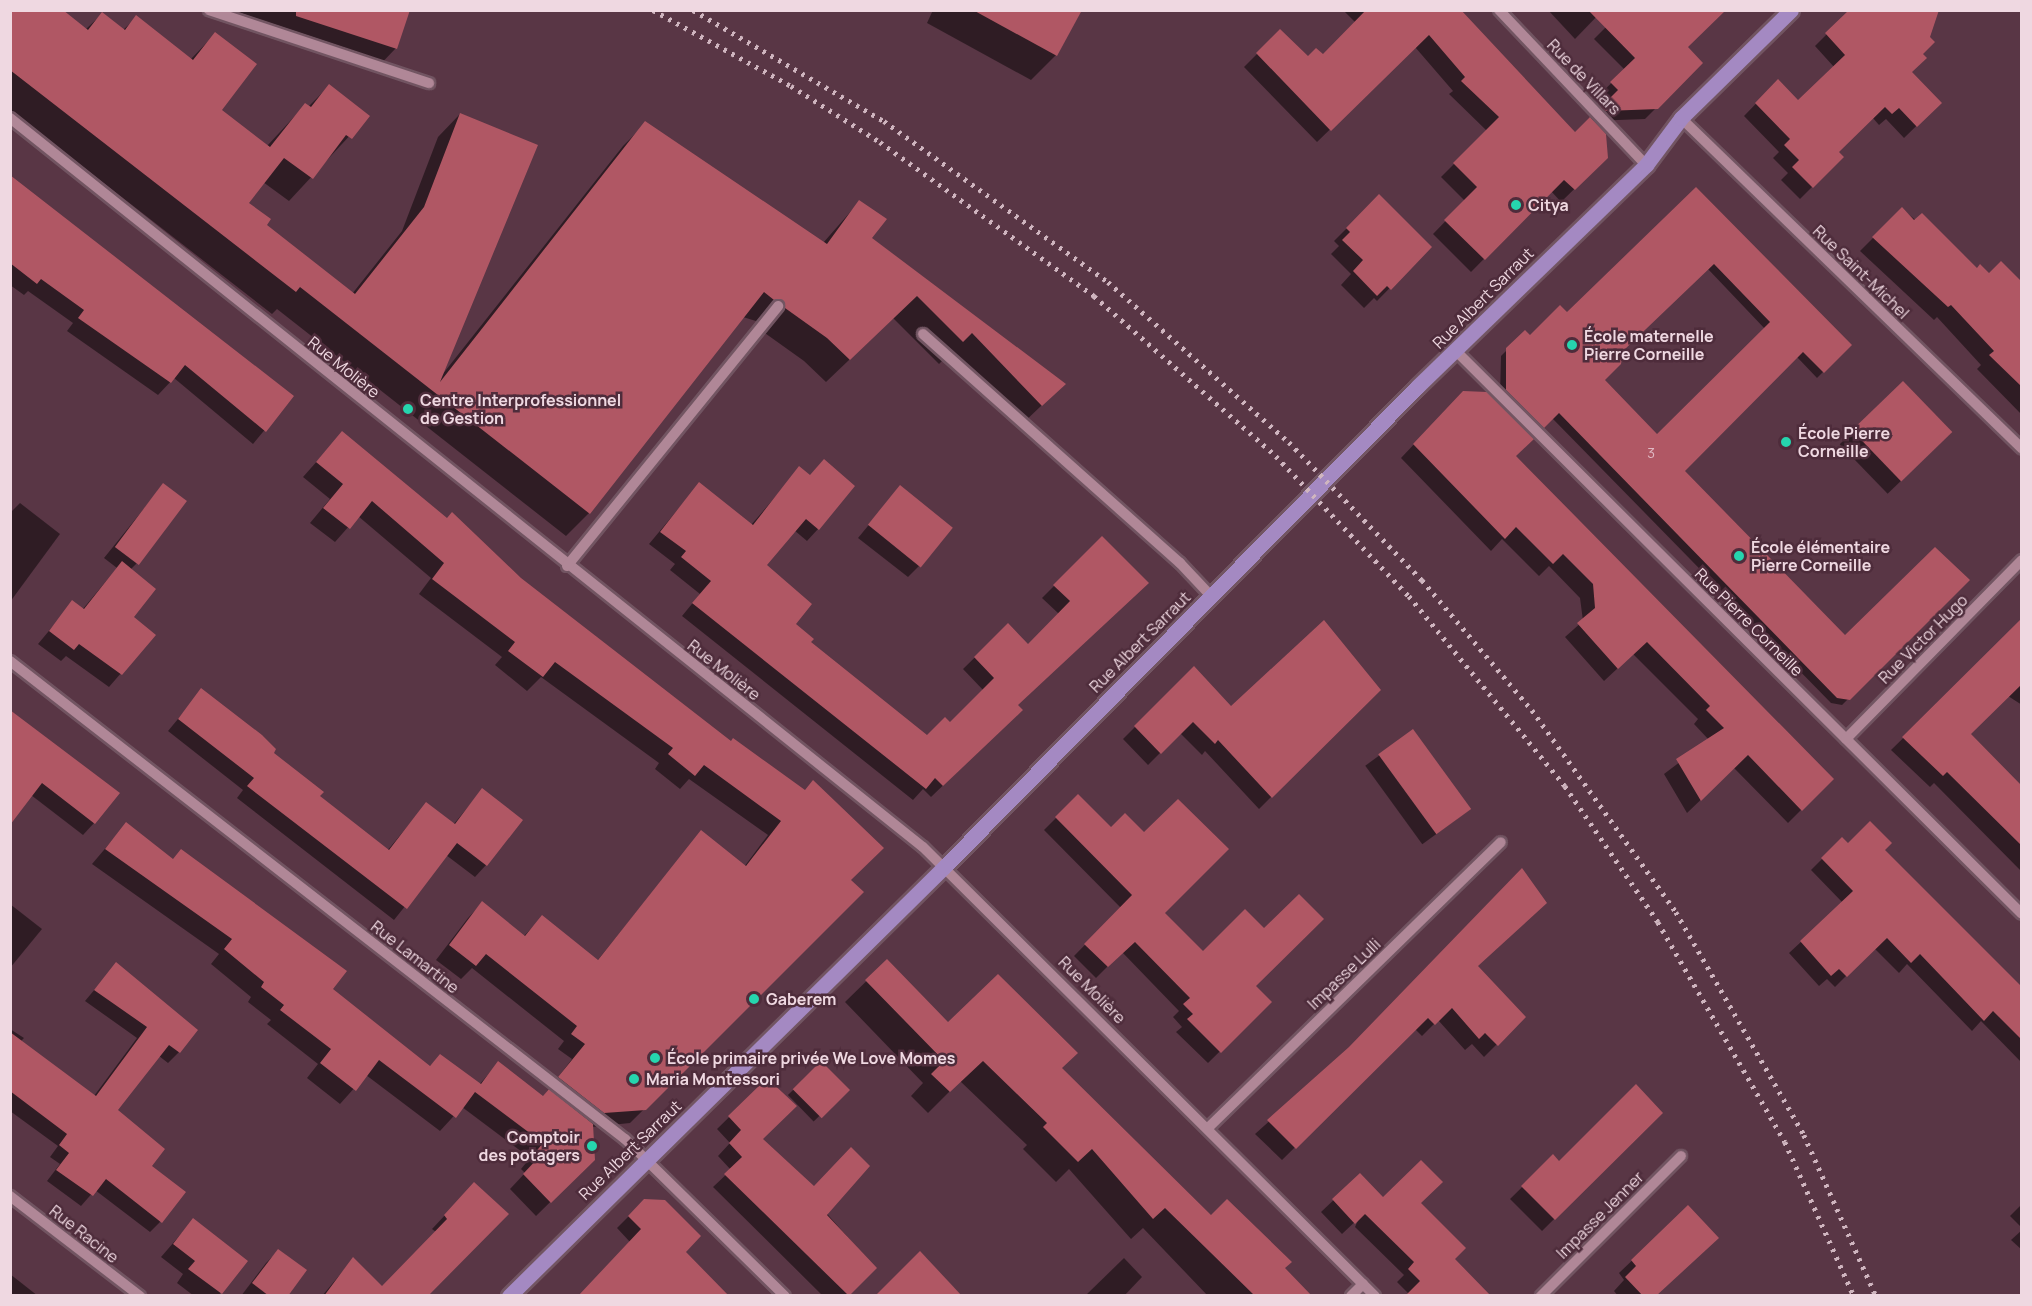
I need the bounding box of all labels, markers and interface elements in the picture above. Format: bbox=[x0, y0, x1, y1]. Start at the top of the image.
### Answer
street label: Rue de Villars bbox=[1543, 35, 1625, 119]
place label: Citya bbox=[1528, 195, 1569, 215]
marker: Citya bbox=[1509, 198, 1523, 212]
street label: Rue Saint-Michel bbox=[1809, 221, 1913, 323]
street label: Rue Albert Sarraut bbox=[1428, 243, 1538, 353]
place label: École maternelle Pierre Corneille bbox=[1584, 326, 1714, 364]
street label: Rue Molière bbox=[304, 332, 384, 402]
marker: École maternelle Pierre Corneille bbox=[1565, 338, 1579, 352]
place label: Centre Interprofessionnel de Gestion bbox=[420, 390, 621, 428]
marker: Centre Interprofessionnel de Gestion bbox=[401, 402, 415, 416]
place label: École Pierre Corneille bbox=[1798, 423, 1890, 461]
marker: École Pierre Corneille bbox=[1779, 435, 1793, 449]
house number: 3 bbox=[1647, 445, 1655, 461]
place label: École élémentaire Pierre Corneille bbox=[1751, 537, 1890, 575]
marker: École élémentaire Pierre Corneille bbox=[1732, 549, 1746, 563]
street label: Rue Pierre Corneille bbox=[1691, 564, 1807, 680]
street label: Rue Albert Sarraut bbox=[1085, 587, 1195, 697]
street label: Rue Victor Hugo bbox=[1874, 590, 1972, 688]
street label: Rue Molière bbox=[684, 636, 764, 704]
street label: Rue Lamartine bbox=[367, 917, 463, 997]
street label: Impasse Lulli bbox=[1304, 934, 1384, 1014]
street label: Rue Molière bbox=[1055, 953, 1129, 1027]
place label: Gaberem bbox=[766, 989, 836, 1009]
marker: Gaberem bbox=[747, 992, 761, 1006]
place label: École primaire privée We Love Momes bbox=[667, 1048, 956, 1068]
marker: École primaire privée We Love Momes bbox=[648, 1051, 662, 1065]
place label: Maria Montessori bbox=[646, 1069, 780, 1089]
marker: Maria Montessori bbox=[627, 1072, 641, 1086]
street label: Rue Albert Sarraut bbox=[575, 1096, 685, 1204]
place label: Comptoir des potagers bbox=[479, 1127, 580, 1165]
marker: Comptoir des potagers bbox=[585, 1139, 599, 1153]
street label: Impasse Jenner bbox=[1552, 1167, 1648, 1263]
street label: Rue Racine bbox=[46, 1201, 122, 1267]

